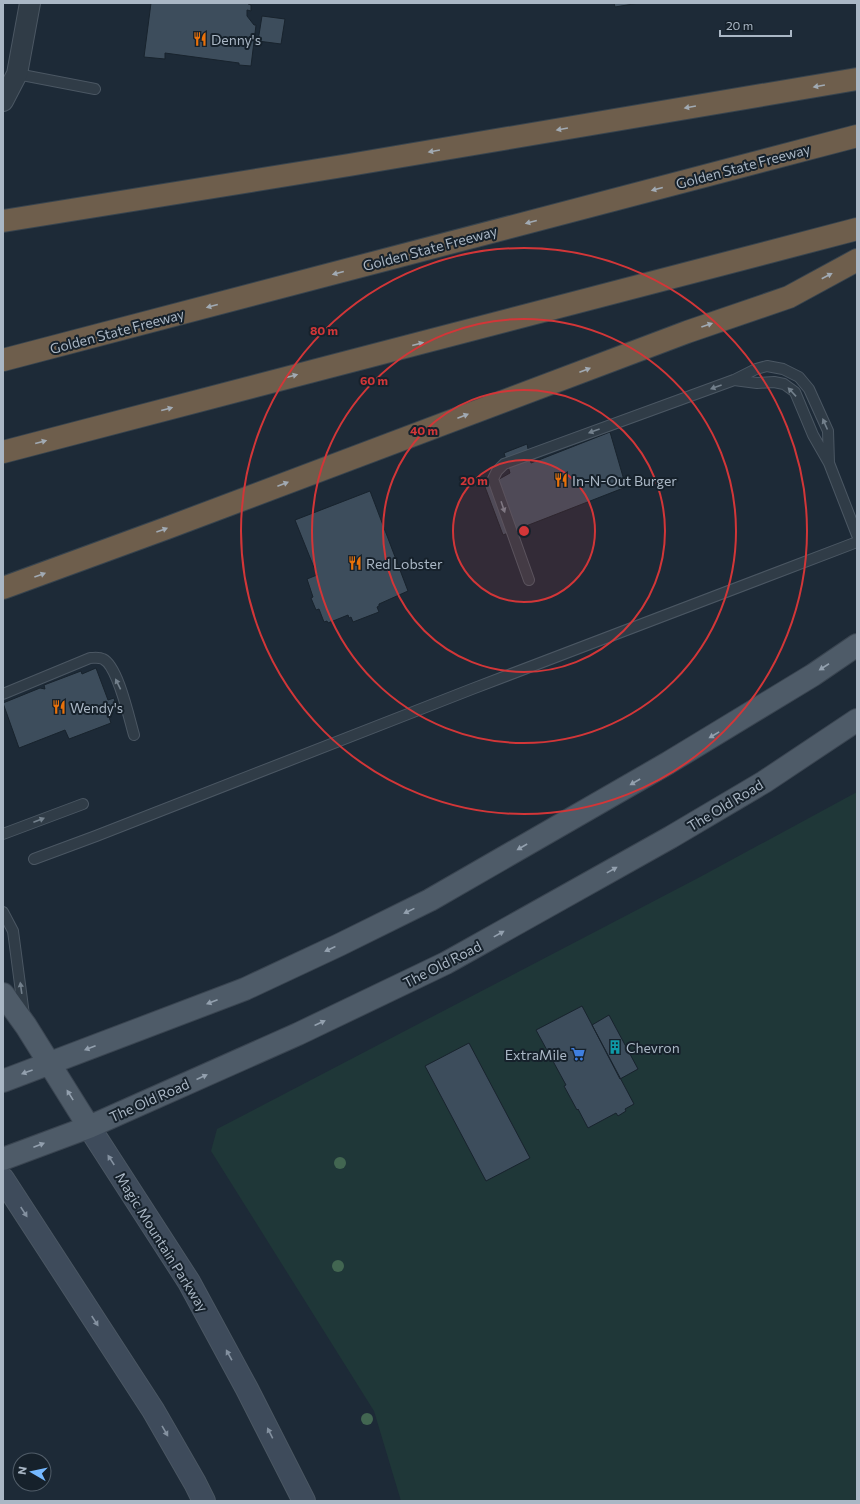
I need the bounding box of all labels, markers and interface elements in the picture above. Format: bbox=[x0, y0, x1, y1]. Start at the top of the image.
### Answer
scale bar bbox=[720, 12, 791, 38]
text: 20 m bbox=[726, 18, 753, 32]
restaurant icon: Denny's bbox=[192, 31, 208, 47]
place label: Denny's bbox=[211, 31, 261, 48]
one-way arrow bbox=[812, 83, 825, 89]
one-way arrow bbox=[684, 104, 696, 110]
one-way arrow bbox=[556, 126, 568, 132]
street label: Golden State Freeway bbox=[674, 140, 812, 192]
one-way arrow bbox=[428, 148, 440, 154]
one-way arrow bbox=[651, 186, 663, 192]
one-way arrow bbox=[525, 219, 537, 225]
street label: Golden State Freeway bbox=[361, 222, 499, 274]
one-way arrow bbox=[331, 270, 344, 276]
one-way arrow bbox=[821, 273, 833, 279]
one-way arrow bbox=[206, 303, 218, 309]
street label: Golden State Freeway bbox=[48, 305, 186, 357]
one-way arrow bbox=[701, 322, 713, 328]
text: 80 m bbox=[310, 323, 338, 337]
one-way arrow bbox=[412, 340, 424, 346]
one-way arrow bbox=[579, 367, 591, 373]
one-way arrow bbox=[286, 373, 299, 379]
text: 60 m bbox=[360, 373, 388, 387]
one-way arrow bbox=[709, 384, 721, 390]
one-way arrow bbox=[787, 387, 796, 397]
one-way arrow bbox=[161, 406, 173, 412]
one-way arrow bbox=[458, 413, 470, 419]
one-way arrow bbox=[822, 419, 828, 430]
text: 40 m bbox=[410, 423, 438, 437]
one-way arrow bbox=[587, 429, 599, 435]
one-way arrow bbox=[35, 439, 47, 445]
restaurant icon: In-N-Out Burger bbox=[553, 472, 569, 488]
place label: In-N-Out Burger bbox=[572, 472, 677, 489]
text: 20 m bbox=[460, 473, 488, 487]
one-way arrow bbox=[278, 481, 290, 487]
one-way arrow bbox=[501, 502, 507, 514]
centre of rings bbox=[517, 524, 531, 538]
one-way arrow bbox=[156, 527, 168, 533]
restaurant icon: Red Lobster bbox=[347, 555, 363, 571]
place label: Red Lobster bbox=[366, 555, 443, 572]
one-way arrow bbox=[34, 572, 46, 578]
one-way arrow bbox=[819, 663, 830, 671]
one-way arrow bbox=[115, 678, 122, 690]
restaurant icon: Wendy's bbox=[51, 699, 67, 715]
place label: Wendy's bbox=[70, 699, 123, 716]
one-way arrow bbox=[709, 731, 719, 739]
street label: The Old Road bbox=[684, 776, 766, 834]
one-way arrow bbox=[629, 779, 641, 786]
one-way arrow bbox=[34, 817, 46, 823]
one-way arrow bbox=[516, 844, 528, 851]
one-way arrow bbox=[607, 867, 618, 874]
one-way arrow bbox=[403, 908, 414, 914]
one-way arrow bbox=[493, 930, 505, 937]
street label: The Old Road bbox=[400, 937, 484, 991]
one-way arrow bbox=[325, 946, 336, 952]
one-way arrow bbox=[18, 982, 24, 994]
one-way arrow bbox=[205, 999, 217, 1005]
one-way arrow bbox=[315, 1020, 326, 1026]
building icon: Chevron bbox=[607, 1039, 623, 1055]
place label: Chevron bbox=[626, 1039, 680, 1056]
one-way arrow bbox=[84, 1046, 96, 1052]
place label: ExtraMile bbox=[505, 1046, 567, 1063]
supermarket icon: ExtraMile bbox=[570, 1046, 586, 1062]
one-way arrow bbox=[20, 1070, 32, 1076]
one-way arrow bbox=[196, 1073, 208, 1079]
street label: The Old Road bbox=[106, 1075, 192, 1125]
one-way arrow bbox=[66, 1089, 73, 1101]
one-way arrow bbox=[34, 1142, 46, 1148]
one-way arrow bbox=[107, 1154, 114, 1166]
street label: Magic Mountain Parkway bbox=[112, 1169, 212, 1315]
one-way arrow bbox=[21, 1206, 28, 1218]
one-way arrow bbox=[91, 1316, 99, 1326]
one-way arrow bbox=[225, 1349, 232, 1361]
one-way arrow bbox=[161, 1425, 168, 1437]
one-way arrow bbox=[267, 1427, 273, 1439]
north arrow bbox=[12, 1452, 52, 1492]
text: N bbox=[15, 1465, 29, 1475]

